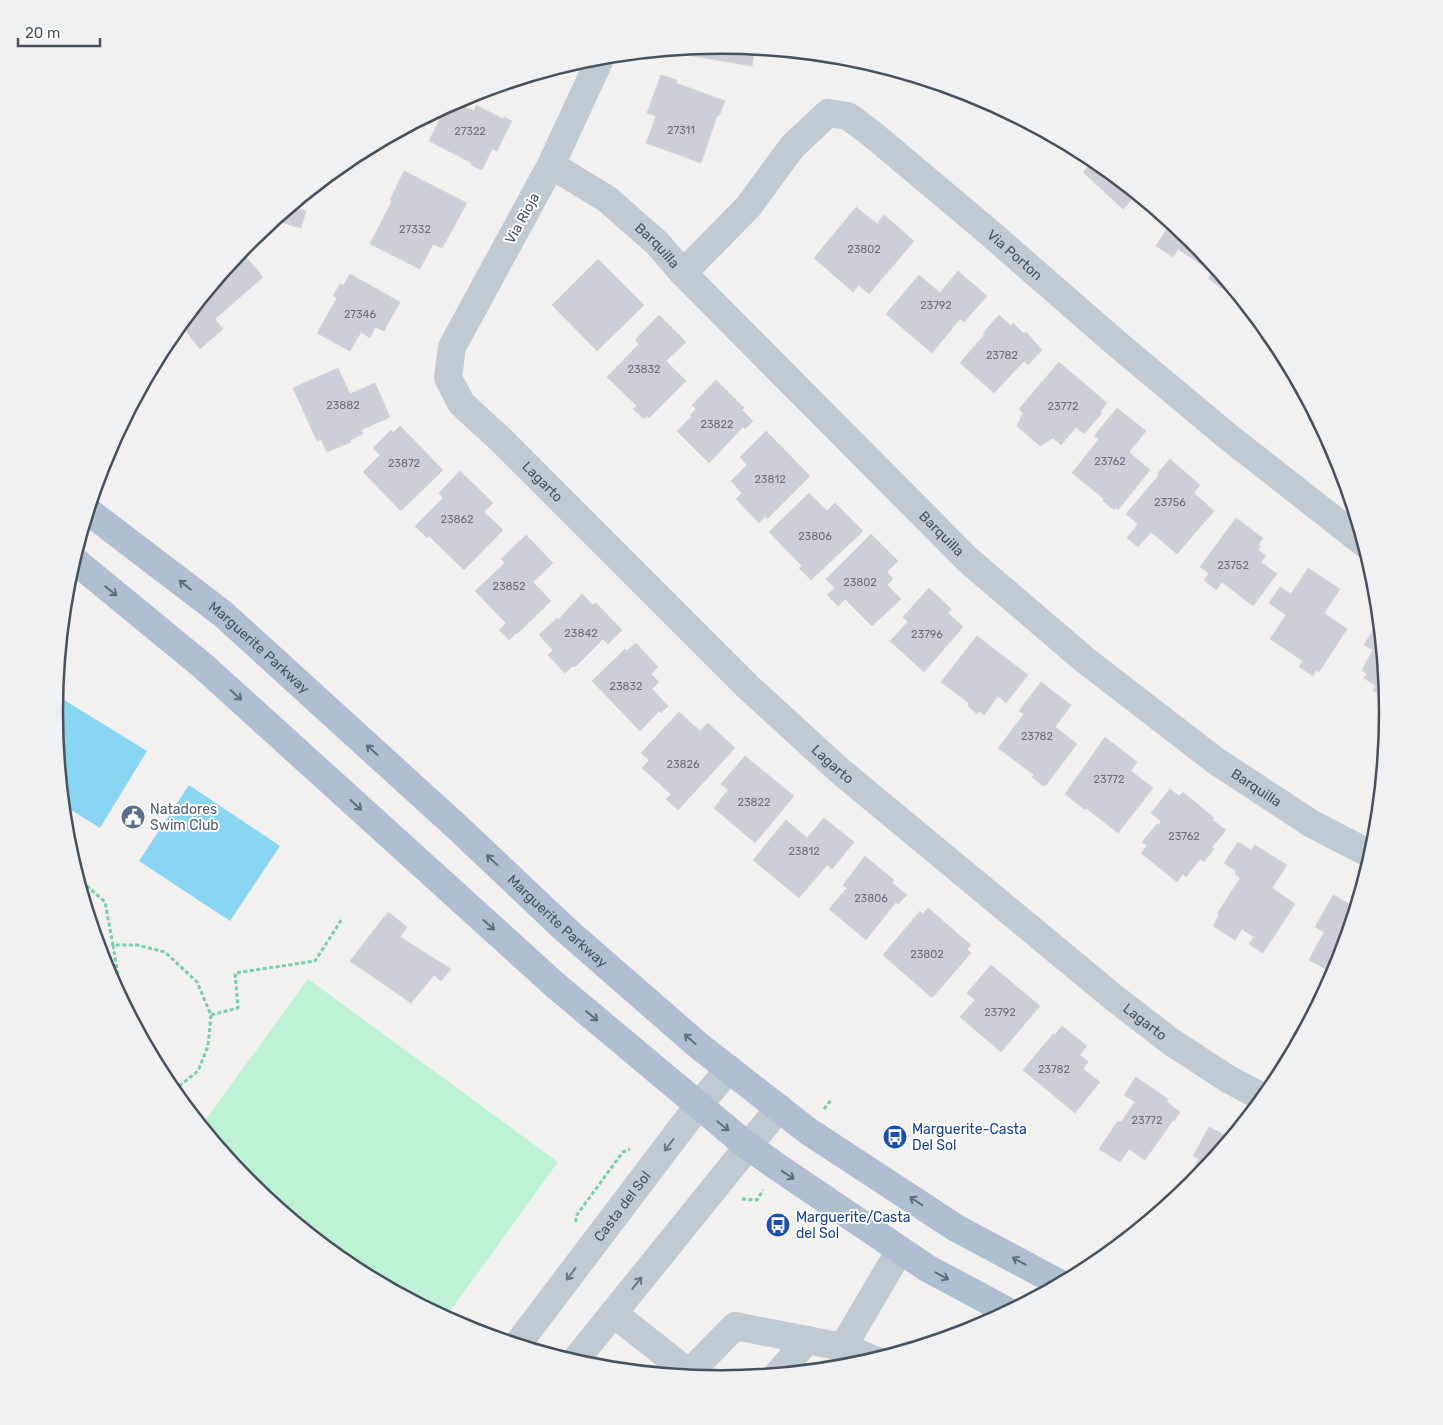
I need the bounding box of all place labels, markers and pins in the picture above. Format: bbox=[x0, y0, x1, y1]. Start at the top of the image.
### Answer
place label: Natadores Swim Club bbox=[150, 801, 219, 834]
public building icon: Natadores Swim Club bbox=[120, 804, 146, 830]
place label: Marguerite-Casta Del Sol bbox=[912, 1121, 1027, 1154]
bus stop icon: Marguerite-Casta Del Sol bbox=[882, 1124, 908, 1150]
place label: Marguerite/Casta del Sol bbox=[796, 1209, 910, 1242]
bus stop icon: Marguerite/Casta del Sol bbox=[765, 1212, 791, 1238]

